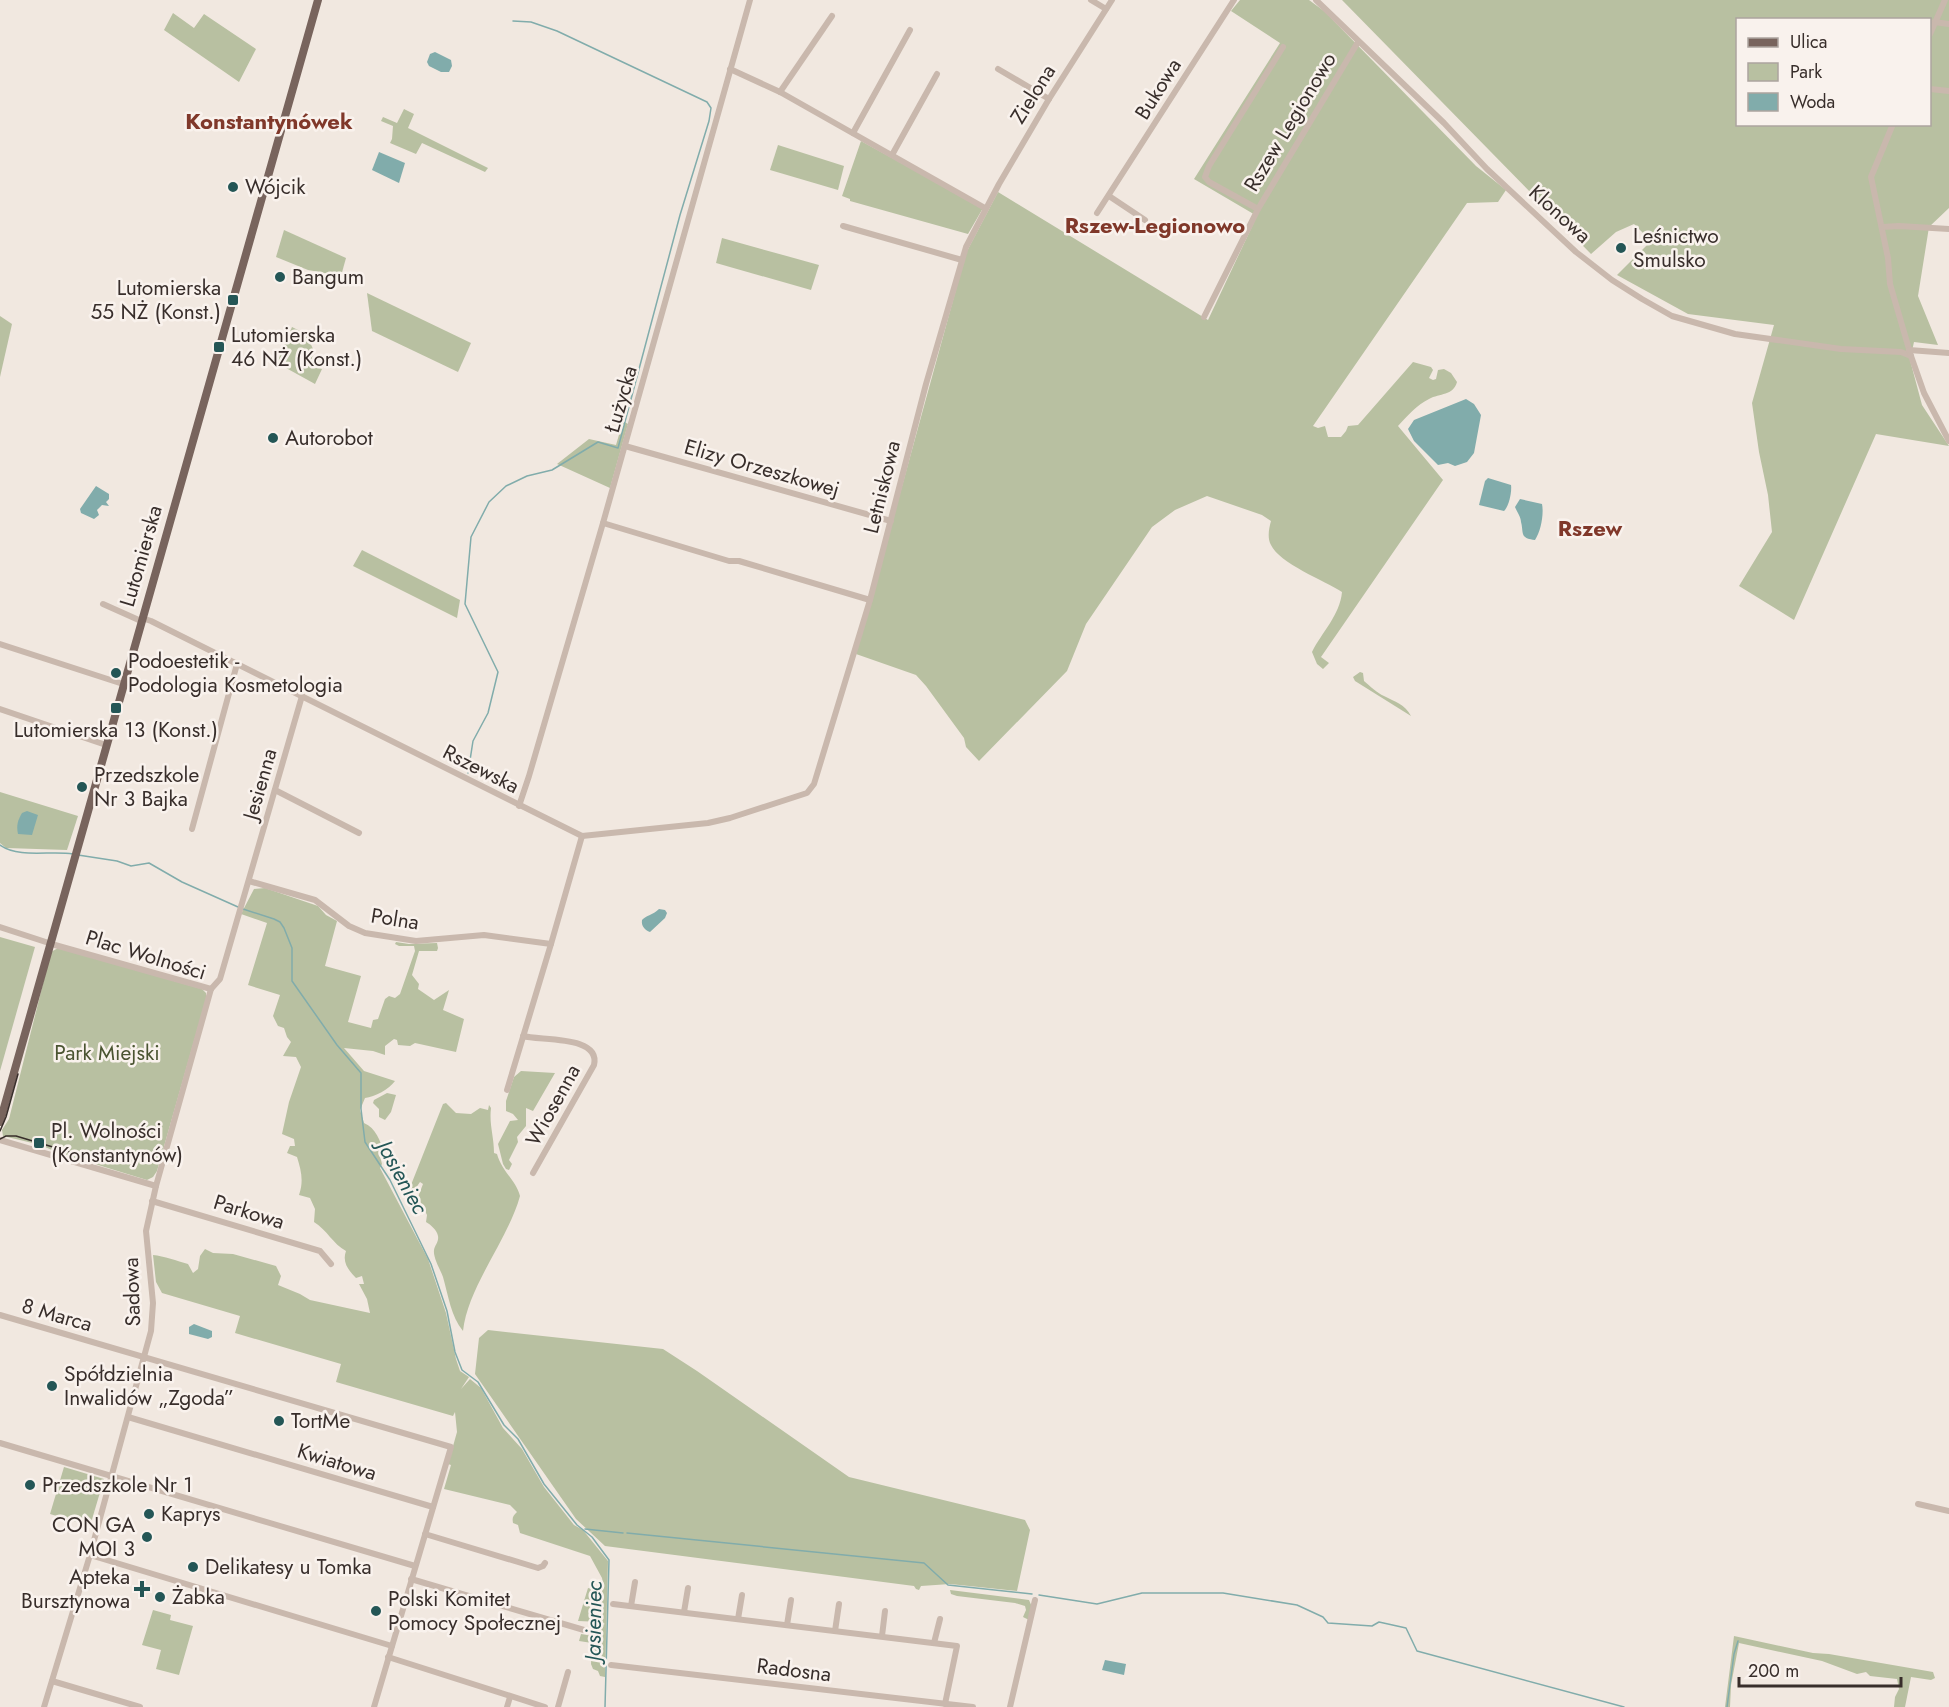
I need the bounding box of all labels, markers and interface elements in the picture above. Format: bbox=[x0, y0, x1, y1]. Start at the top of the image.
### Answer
legend bbox=[1736, 18, 1931, 126]
text: Ulica bbox=[1790, 29, 1827, 55]
street label: Rszew Legionowo bbox=[1237, 47, 1343, 197]
street label: Bukowa bbox=[1127, 53, 1189, 125]
street label: Zielona bbox=[1003, 58, 1063, 130]
text: Park bbox=[1790, 59, 1822, 85]
text: Woda bbox=[1790, 89, 1835, 115]
district label: Konstantynówek bbox=[185, 105, 353, 137]
place label: Wójcik bbox=[245, 172, 306, 202]
street label: Klonowa bbox=[1522, 178, 1598, 250]
marker: Wójcik bbox=[226, 180, 240, 194]
district label: Rszew-Legionowo bbox=[1065, 209, 1245, 241]
place label: Leśnictwo Smulsko bbox=[1633, 221, 1719, 275]
marker: Leśnictwo Smulsko bbox=[1614, 241, 1628, 255]
place label: Bangum bbox=[292, 262, 364, 292]
marker: Bangum bbox=[273, 270, 287, 284]
place label: Lutomierska 55 NŻ (Konst.) bbox=[90, 273, 221, 327]
marker: Lutomierska 55 NŻ (Konst.) bbox=[226, 293, 240, 307]
place label: Lutomierska 46 NŻ (Konst.) bbox=[231, 320, 362, 374]
marker: Lutomierska 46 NŻ (Konst.) bbox=[212, 340, 226, 354]
street label: Łużycka bbox=[597, 362, 645, 437]
place label: Autorobot bbox=[285, 423, 373, 453]
marker: Autorobot bbox=[266, 431, 280, 445]
street label: Elizy Orzeszkowej bbox=[681, 432, 843, 504]
street label: Letniskowa bbox=[856, 437, 908, 537]
street label: Lutomierska bbox=[112, 502, 170, 610]
district label: Rszew bbox=[1558, 512, 1622, 544]
place label: Podoestetik - Podologia Kosmetologia bbox=[128, 646, 343, 700]
marker: Podoestetik - Podologia Kosmetologia bbox=[109, 666, 123, 680]
marker: Lutomierska 13 (Konst.) bbox=[109, 701, 123, 715]
place label: Lutomierska 13 (Konst.) bbox=[14, 715, 218, 745]
street label: Rszewska bbox=[438, 737, 524, 801]
street label: Jesienna bbox=[235, 745, 284, 826]
place label: Przedszkole Nr 3 Bajka bbox=[94, 760, 199, 814]
marker: Przedszkole Nr 3 Bajka bbox=[75, 780, 89, 794]
street label: Polna bbox=[369, 900, 421, 938]
street label: Plac Wolności bbox=[82, 922, 210, 988]
park label: Park Miejski bbox=[54, 1038, 160, 1068]
street label: Wiosenna bbox=[518, 1059, 588, 1151]
place label: Pl. Wolności (Konstantynów) bbox=[51, 1116, 183, 1170]
water label: Jasieniec bbox=[368, 1131, 437, 1221]
marker: Pl. Wolności (Konstantynów) bbox=[32, 1136, 46, 1150]
street label: Parkowa bbox=[210, 1187, 288, 1237]
street label: Sadowa bbox=[116, 1257, 148, 1327]
street label: 8 Marca bbox=[18, 1291, 96, 1339]
place label: Spółdzielnia Inwalidów „Zgoda” bbox=[64, 1359, 234, 1413]
marker: Spółdzielnia Inwalidów „Zgoda” bbox=[45, 1379, 59, 1393]
place label: TortMe bbox=[291, 1406, 350, 1436]
marker: TortMe bbox=[272, 1414, 286, 1428]
street label: Kwiatowa bbox=[294, 1436, 380, 1488]
place label: Przedszkole Nr 1 bbox=[42, 1470, 193, 1500]
marker: Przedszkole Nr 1 bbox=[23, 1478, 37, 1492]
place label: Kaprys bbox=[161, 1499, 220, 1529]
marker: Kaprys bbox=[142, 1507, 156, 1521]
place label: CON GA MOI 3 bbox=[52, 1510, 135, 1564]
marker: CON GA MOI 3 bbox=[140, 1530, 154, 1544]
place label: Delikatesy u Tomka bbox=[205, 1552, 372, 1582]
marker: Delikatesy u Tomka bbox=[186, 1560, 200, 1574]
place label: Apteka Bursztynowa bbox=[21, 1562, 130, 1616]
water label: Jasieniec bbox=[576, 1580, 610, 1665]
marker: Apteka Bursztynowa bbox=[135, 1582, 149, 1596]
place label: Żabka bbox=[172, 1582, 225, 1612]
place label: Polski Komitet Pomocy Społecznej bbox=[388, 1584, 561, 1638]
marker: Żabka bbox=[153, 1590, 167, 1604]
marker: Polski Komitet Pomocy Społecznej bbox=[369, 1604, 383, 1618]
scale bar bbox=[1739, 1650, 1901, 1688]
street label: Radosna bbox=[755, 1651, 833, 1689]
text: 200 m bbox=[1748, 1658, 1799, 1684]

